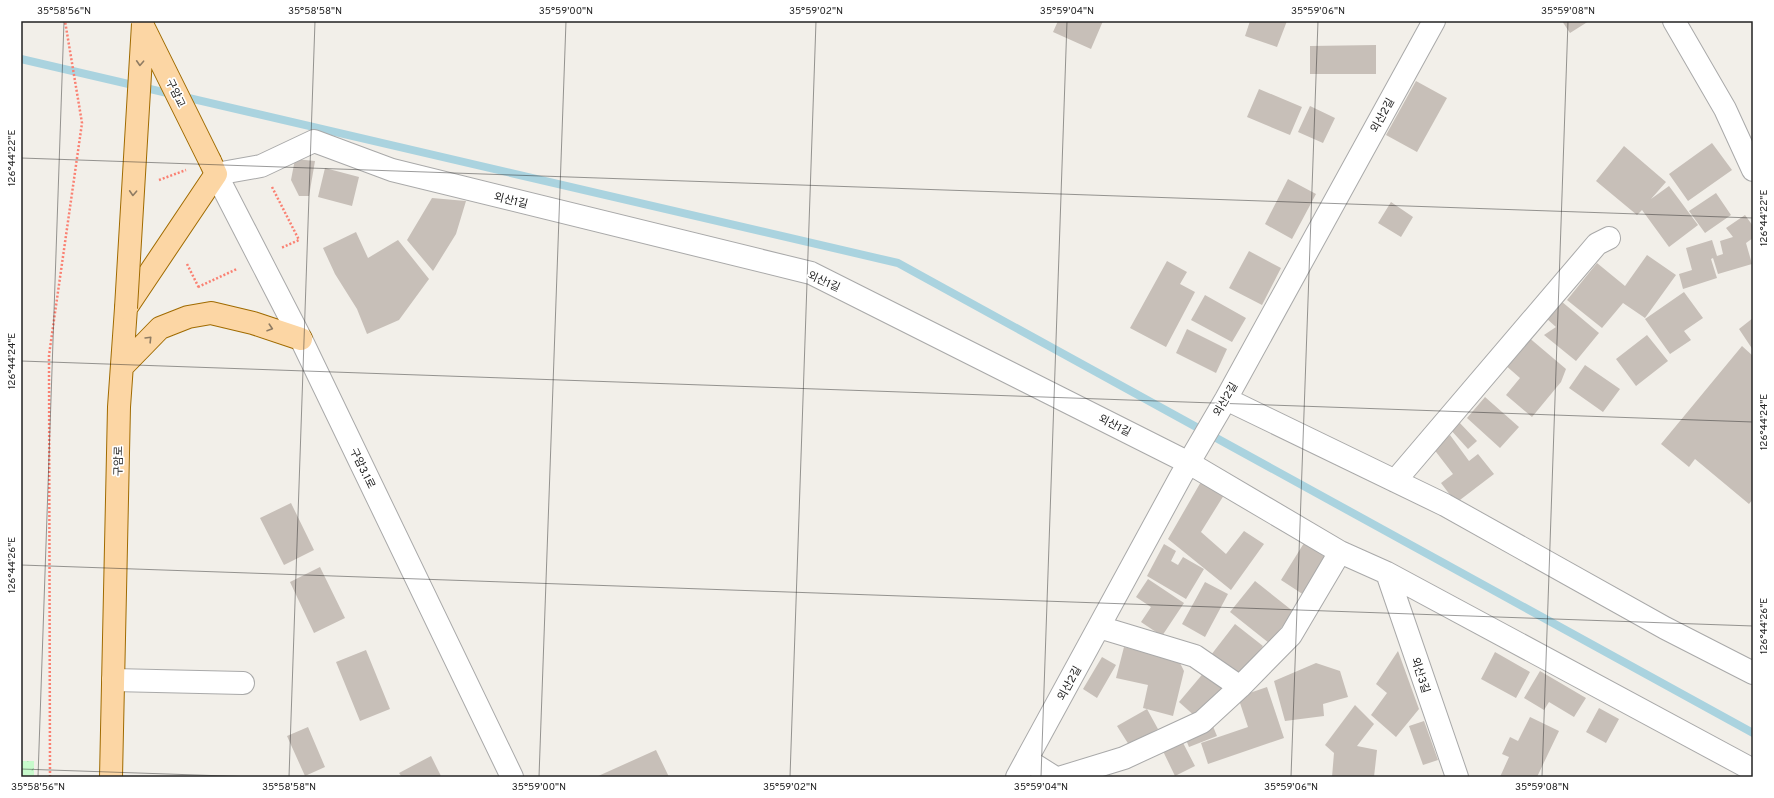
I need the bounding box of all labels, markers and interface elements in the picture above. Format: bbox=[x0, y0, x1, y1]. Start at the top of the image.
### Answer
text: 35°58'56"N bbox=[37, 5, 91, 18]
text: 35°58'58"N bbox=[288, 5, 342, 18]
text: 35°59'00"N bbox=[539, 5, 593, 18]
text: 35°59'02"N bbox=[789, 5, 843, 18]
text: 35°59'04"N bbox=[1040, 5, 1094, 18]
text: 35°59'06"N bbox=[1291, 5, 1345, 18]
text: 35°59'08"N bbox=[1541, 5, 1595, 18]
one-way arrow bbox=[136, 60, 145, 66]
street label: 구암교 bbox=[162, 77, 188, 110]
street label: 외산2길 bbox=[1368, 96, 1398, 135]
text: 126°44'22"E bbox=[6, 130, 19, 186]
one-way arrow bbox=[128, 190, 137, 196]
street label: 외산1길 bbox=[492, 190, 529, 212]
text: 126°44'22"E bbox=[1758, 190, 1771, 246]
street label: 외산1길 bbox=[805, 269, 842, 295]
one-way arrow bbox=[266, 324, 273, 332]
text: 126°44'24"E bbox=[6, 333, 19, 389]
one-way arrow bbox=[144, 336, 152, 344]
street label: 외산2길 bbox=[1211, 380, 1241, 419]
text: 126°44'24"E bbox=[1758, 394, 1771, 450]
street label: 외산1길 bbox=[1096, 412, 1133, 440]
street label: 구암로 bbox=[112, 446, 126, 476]
street label: 구암3.1로 bbox=[346, 446, 378, 491]
text: 126°44'26"E bbox=[6, 537, 19, 593]
text: 126°44'26"E bbox=[1758, 598, 1771, 654]
street label: 외산3길 bbox=[1408, 656, 1432, 695]
street label: 외산2길 bbox=[1055, 664, 1085, 703]
text: 35°58'56"N bbox=[11, 781, 65, 794]
text: 35°58'58"N bbox=[262, 781, 316, 794]
text: 35°59'00"N bbox=[512, 781, 566, 794]
text: 35°59'02"N bbox=[763, 781, 817, 794]
text: 35°59'04"N bbox=[1014, 781, 1068, 794]
text: 35°59'06"N bbox=[1264, 781, 1318, 794]
text: 35°59'08"N bbox=[1515, 781, 1569, 794]

